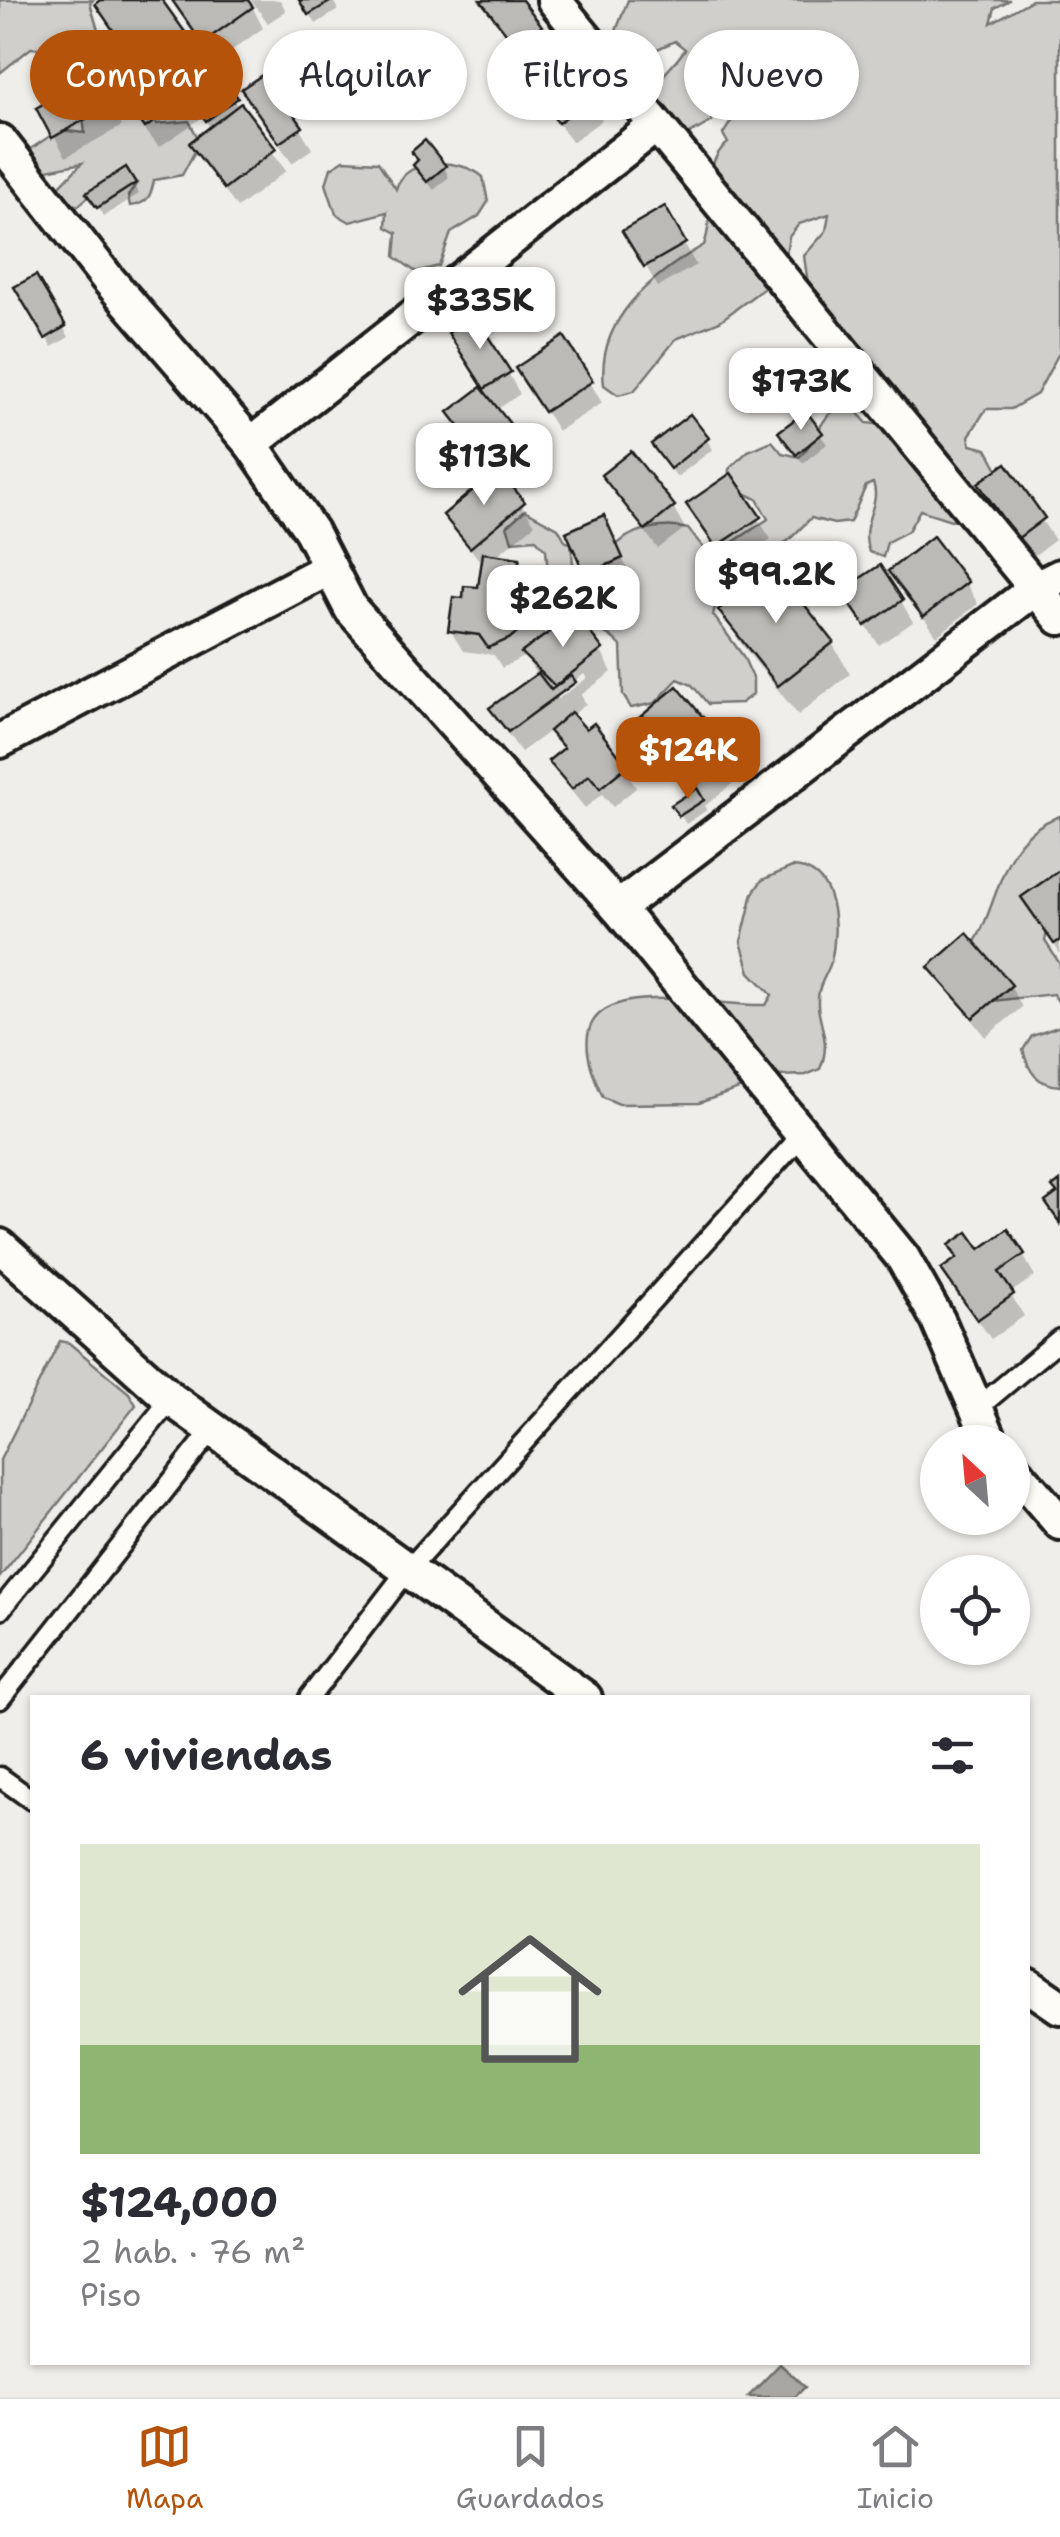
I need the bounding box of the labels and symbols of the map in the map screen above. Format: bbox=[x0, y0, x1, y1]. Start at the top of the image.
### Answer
pin: $335K bbox=[410, 267, 550, 352]
pin: $173K bbox=[731, 348, 871, 433]
pin: $113K bbox=[414, 423, 554, 508]
pin: $99.2K bbox=[695, 541, 857, 626]
pin: $262K bbox=[493, 565, 633, 650]
pin: $124K bbox=[618, 717, 758, 802]
north arrow bbox=[920, 1425, 1030, 1535]

